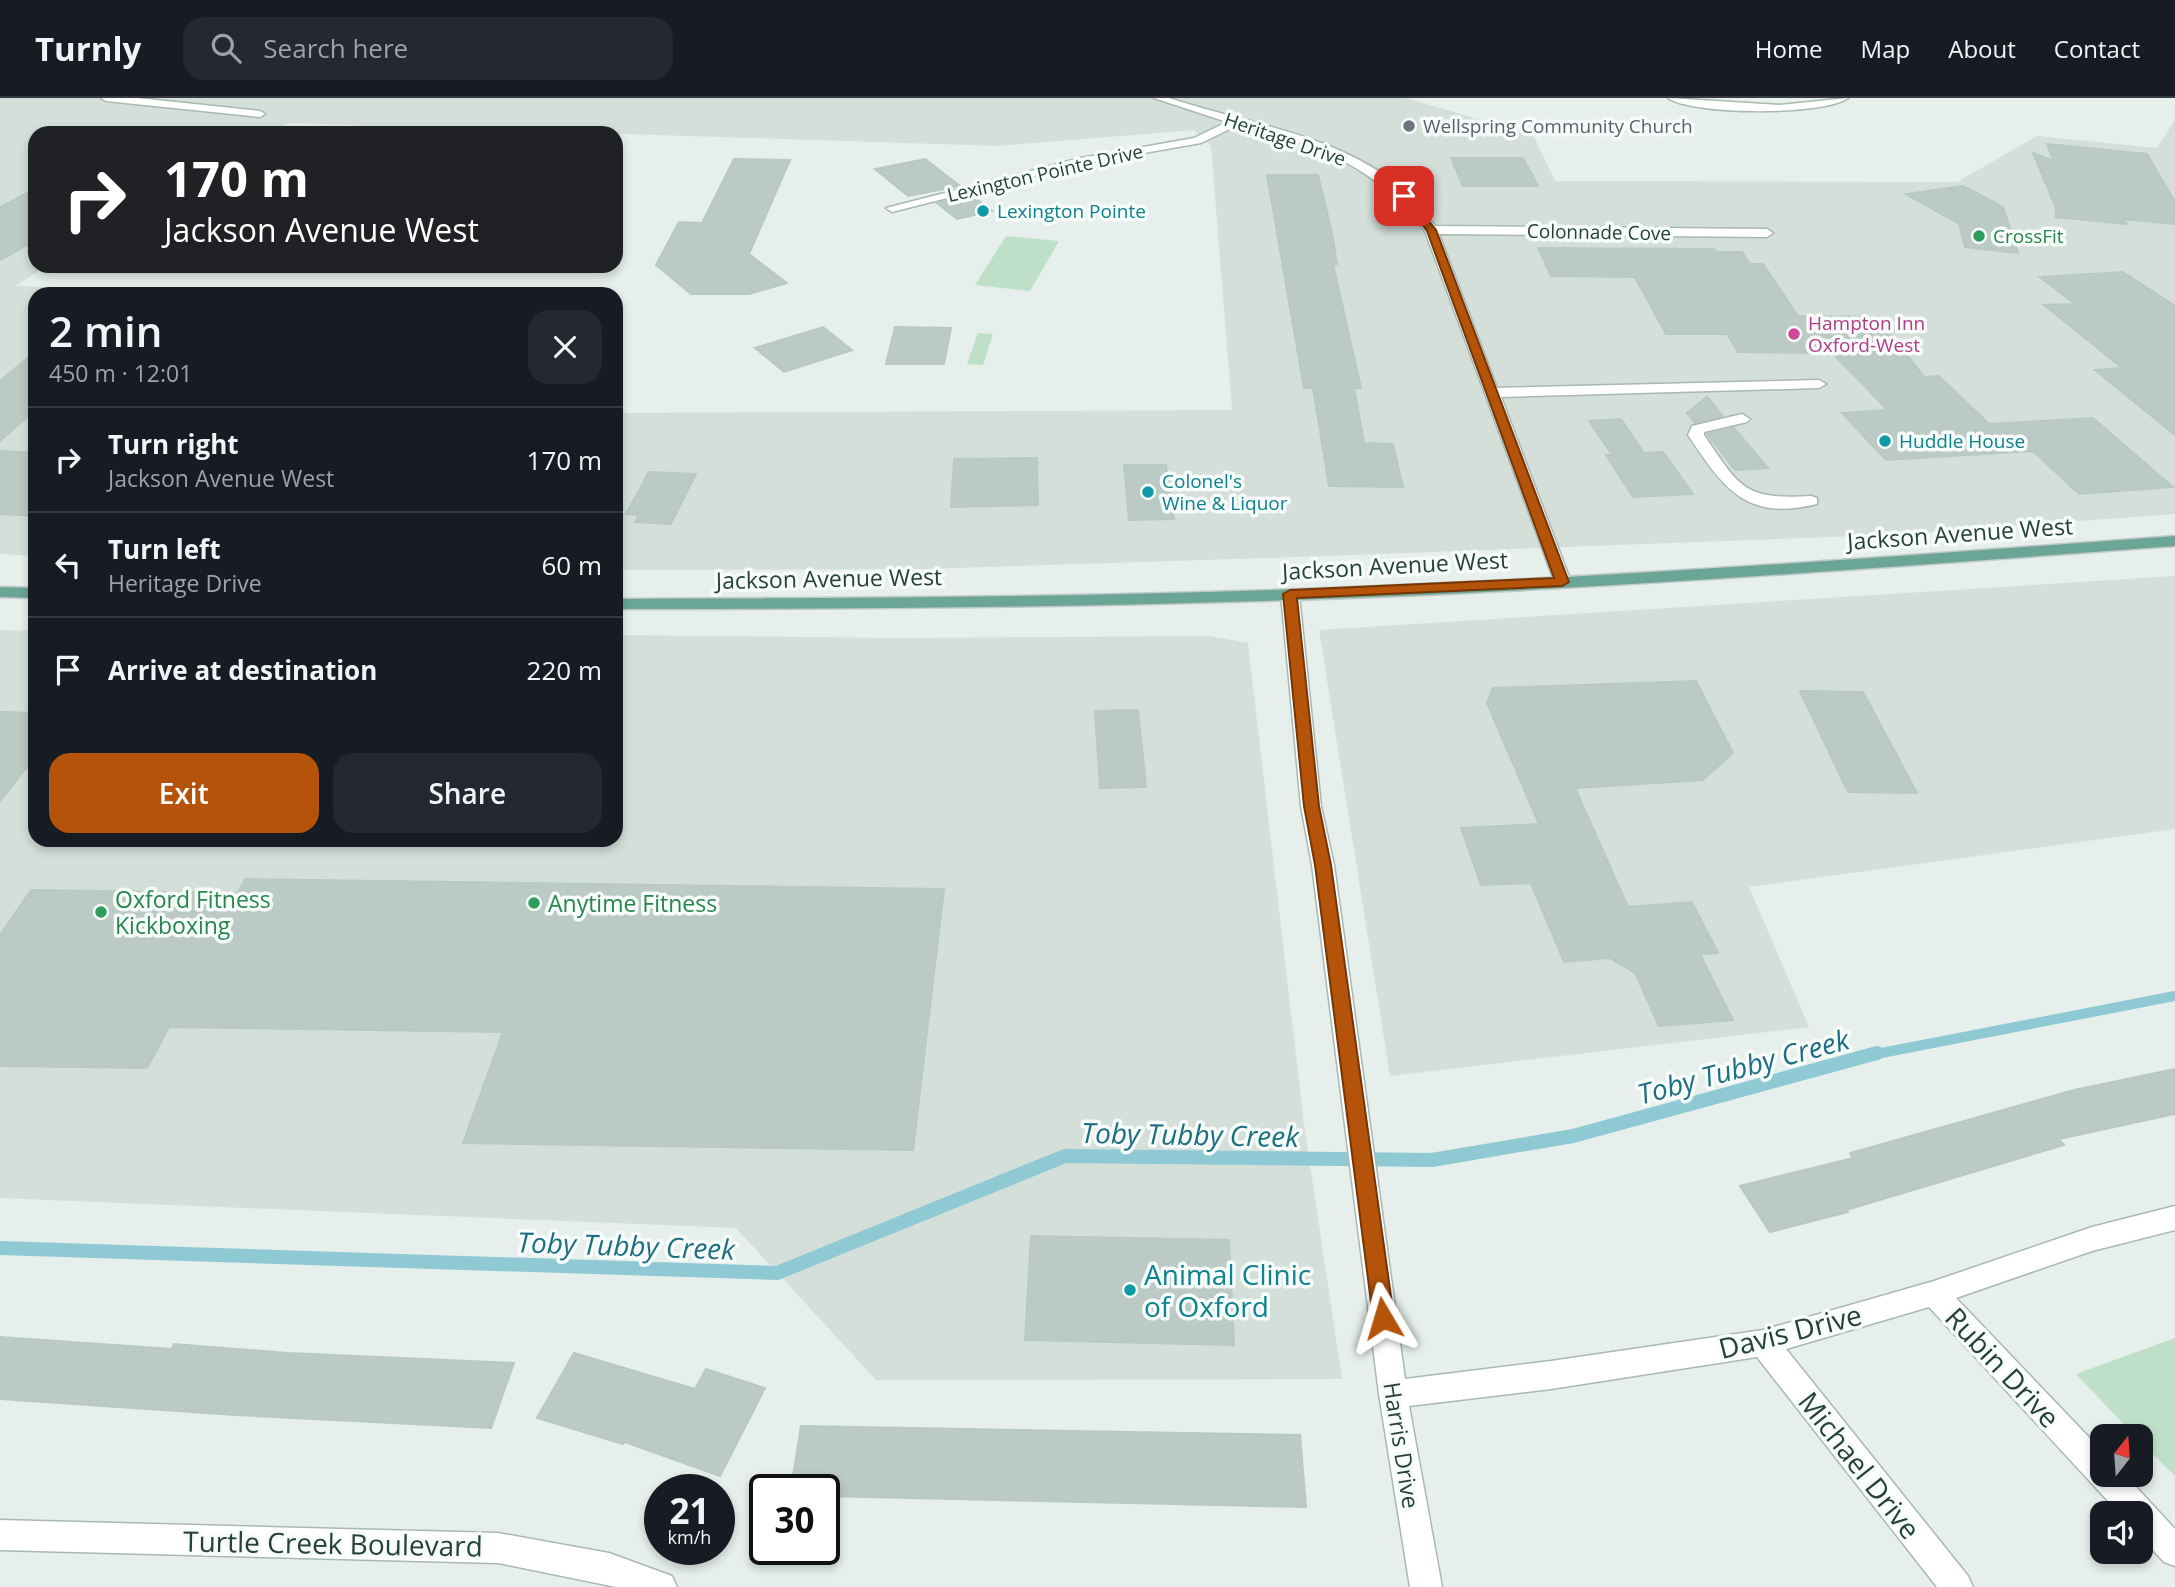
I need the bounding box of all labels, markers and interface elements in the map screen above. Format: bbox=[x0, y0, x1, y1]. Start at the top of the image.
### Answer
search box bbox=[183, 17, 673, 80]
text: Turnly bbox=[35, 26, 141, 71]
icon: search bbox=[207, 29, 245, 67]
text: Search here bbox=[263, 30, 408, 66]
text: Home bbox=[1755, 32, 1823, 65]
text: Map bbox=[1861, 32, 1910, 65]
text: About bbox=[1948, 32, 2016, 65]
text: Contact bbox=[2054, 32, 2140, 65]
street label: Heritage Drive bbox=[1221, 106, 1349, 172]
place label: Wellspring Community Church bbox=[1423, 113, 1693, 139]
marker: Wellspring Community Church bbox=[1401, 118, 1417, 134]
street label: Lexington Pointe Drive bbox=[945, 138, 1145, 208]
text: 170 m bbox=[164, 145, 309, 211]
icon: right bbox=[49, 154, 140, 245]
pin bbox=[1374, 166, 1434, 226]
icon: arrive bbox=[1385, 177, 1423, 215]
place label: Lexington Pointe bbox=[997, 198, 1146, 224]
marker: Lexington Pointe bbox=[975, 203, 991, 219]
text: Jackson Avenue West bbox=[164, 208, 479, 251]
street label: Colonnade Cove bbox=[1527, 218, 1671, 246]
place label: CrossFit bbox=[1993, 223, 2064, 249]
marker: CrossFit bbox=[1971, 228, 1987, 244]
text: 2 min bbox=[49, 302, 162, 359]
button: close bbox=[528, 310, 602, 384]
place label: Hampton Inn Oxford-West bbox=[1808, 310, 1925, 358]
marker: Hampton Inn Oxford-West bbox=[1786, 326, 1802, 342]
text: 450 m · 12:01 bbox=[49, 357, 192, 389]
text: Turn right bbox=[108, 426, 239, 462]
place label: Huddle House bbox=[1899, 428, 2025, 454]
marker: Huddle House bbox=[1877, 433, 1893, 449]
icon: right bbox=[49, 441, 87, 479]
text: 170 m bbox=[527, 442, 602, 478]
text: Jackson Avenue West bbox=[108, 462, 334, 494]
place label: Colonel's Wine & Liquor bbox=[1162, 468, 1288, 516]
marker: Colonel's Wine & Liquor bbox=[1140, 484, 1156, 500]
street label: Jackson Avenue West bbox=[1844, 509, 2074, 557]
text: Turn left bbox=[108, 531, 220, 567]
street label: Jackson Avenue West bbox=[1279, 543, 1509, 587]
icon: left bbox=[49, 546, 87, 584]
text: 60 m bbox=[541, 547, 602, 583]
street label: Jackson Avenue West bbox=[714, 560, 942, 596]
text: Heritage Drive bbox=[108, 567, 262, 599]
icon: arrive bbox=[49, 651, 87, 689]
text: Arrive at destination bbox=[108, 652, 377, 688]
text: 220 m bbox=[527, 652, 602, 688]
button: Exit bbox=[49, 753, 319, 833]
button: Share bbox=[333, 753, 602, 833]
place label: Oxford Fitness Kickboxing bbox=[115, 883, 271, 941]
place label: Anytime Fitness bbox=[548, 887, 717, 919]
marker: Anytime Fitness bbox=[526, 895, 542, 911]
marker: Oxford Fitness Kickboxing bbox=[93, 904, 109, 920]
water label: Toby Tubby Creek bbox=[1633, 1019, 1854, 1113]
water label: Toby Tubby Creek bbox=[1081, 1113, 1301, 1155]
water label: Toby Tubby Creek bbox=[517, 1222, 737, 1268]
place label: Animal Clinic of Oxford bbox=[1144, 1255, 1311, 1325]
position arrow bbox=[1346, 1281, 1420, 1355]
marker: Animal Clinic of Oxford bbox=[1122, 1282, 1138, 1298]
street label: Davis Drive bbox=[1715, 1295, 1865, 1367]
street label: Rubin Drive bbox=[1937, 1299, 2069, 1435]
street label: Harris Drive bbox=[1376, 1379, 1428, 1511]
street label: Michael Drive bbox=[1791, 1384, 1929, 1546]
north arrow bbox=[2090, 1424, 2152, 1488]
map controls bbox=[2090, 1424, 2153, 1564]
speed limit sign: 30 bbox=[749, 1474, 840, 1565]
text: 21 bbox=[669, 1487, 710, 1534]
button: sound bbox=[2090, 1501, 2153, 1564]
street label: Turtle Creek Boulevard bbox=[183, 1521, 483, 1565]
text: km/h bbox=[668, 1525, 711, 1549]

